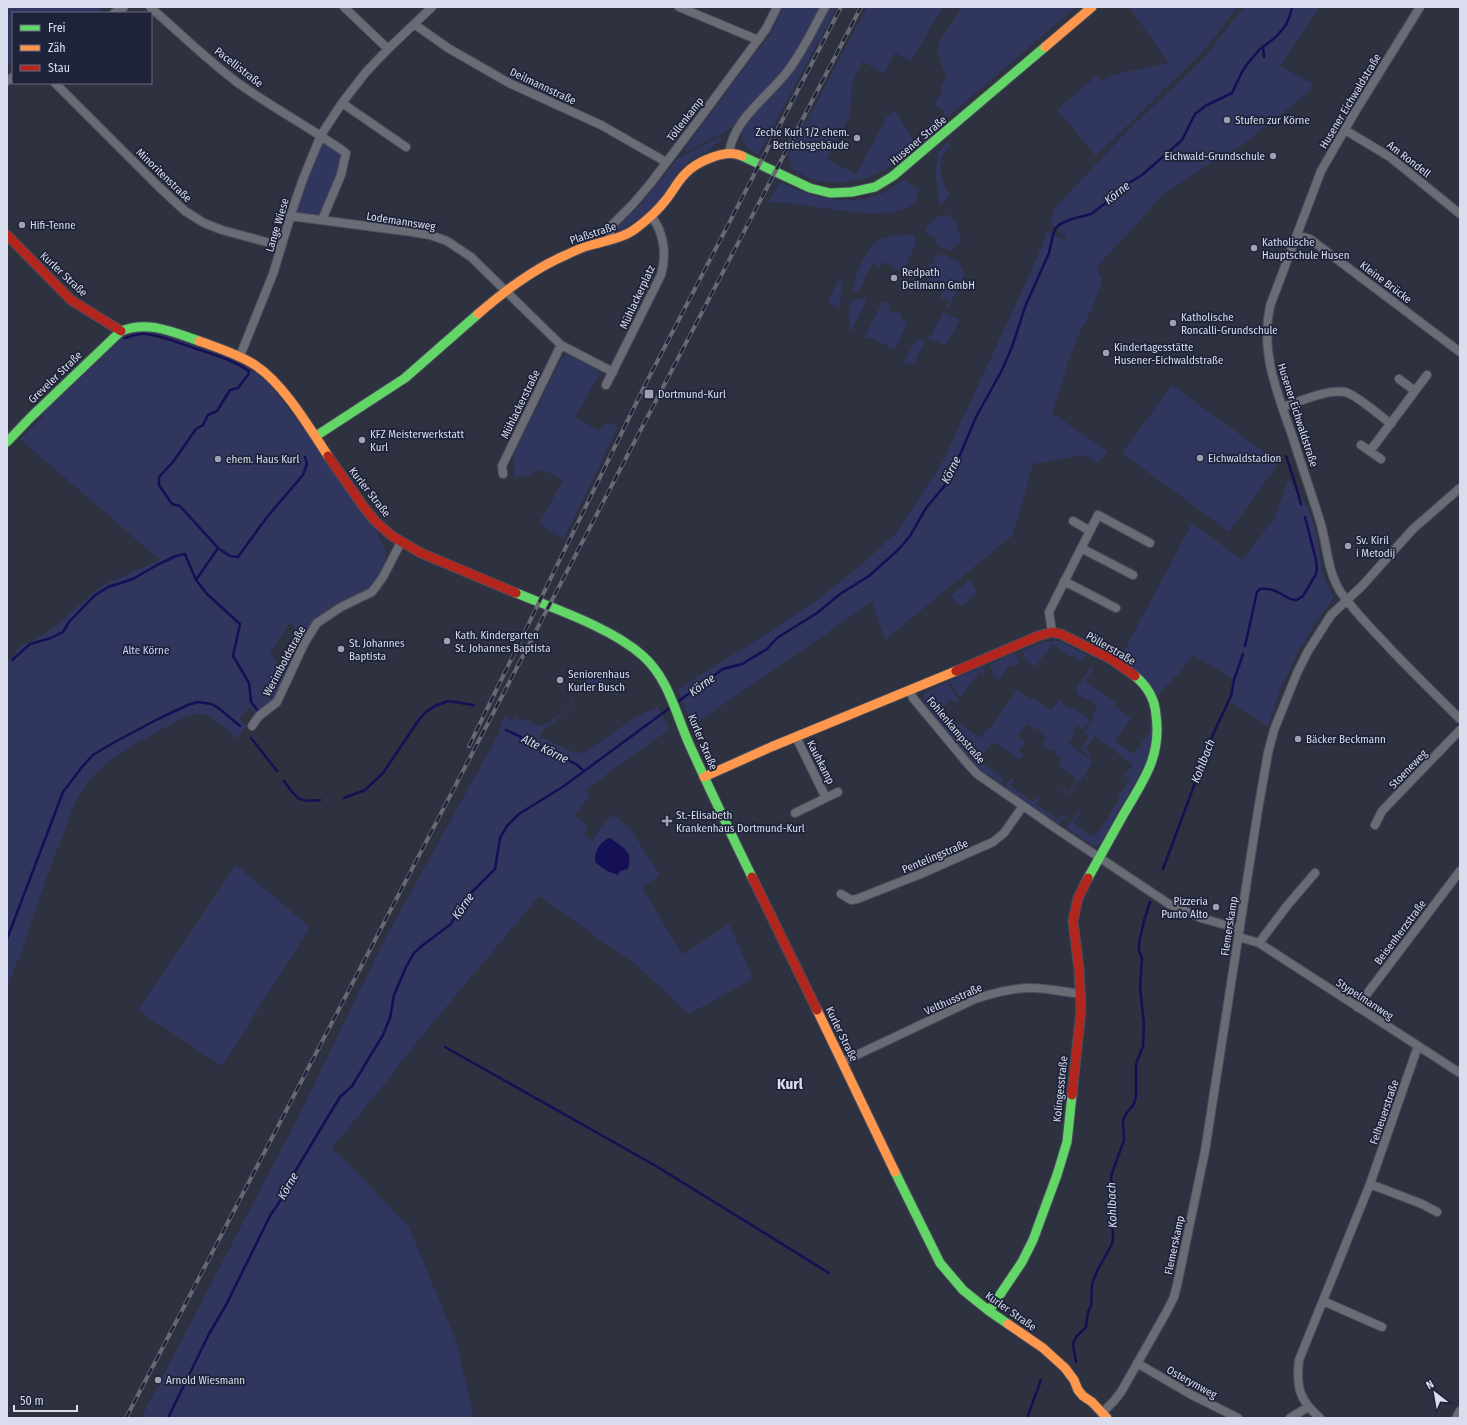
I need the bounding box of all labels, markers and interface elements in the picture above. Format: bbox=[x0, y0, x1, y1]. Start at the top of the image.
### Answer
legend bbox=[12, 12, 152, 84]
text: Frei bbox=[48, 21, 66, 35]
text: Zäh bbox=[48, 41, 66, 55]
street label: Pacellistraße bbox=[212, 45, 265, 90]
street label: Husener Eichwaldstraße bbox=[1317, 52, 1384, 151]
text: Stau bbox=[48, 61, 70, 75]
street label: Deilmannstraße bbox=[508, 65, 578, 107]
street label: Töllenkamp bbox=[664, 95, 707, 144]
street label: Husener Straße bbox=[888, 113, 949, 168]
place label: Stufen zur Körne bbox=[1235, 114, 1310, 127]
marker: Stufen zur Körne bbox=[1222, 115, 1232, 125]
place label: Zeche Kurl 1/2 ehem. Betriebsgebäude bbox=[755, 126, 849, 152]
marker: Zeche Kurl 1/2 ehem. Betriebsgebäude bbox=[852, 133, 862, 143]
street label: Am Rondell bbox=[1384, 138, 1433, 180]
street label: Minoritenstraße bbox=[133, 146, 194, 205]
place label: Eichwald-Grundschule bbox=[1165, 150, 1265, 163]
marker: Eichwald-Grundschule bbox=[1268, 151, 1278, 161]
water label: Körne bbox=[1101, 178, 1133, 207]
street label: Lange Wiese bbox=[263, 197, 292, 254]
street label: Lodemannsweg bbox=[366, 210, 437, 233]
place label: Hifi-Tenne bbox=[30, 219, 76, 232]
marker: Hifi-Tenne bbox=[17, 220, 27, 230]
street label: Plaßstraße bbox=[568, 220, 618, 247]
place label: Katholische Hauptschule Husen bbox=[1262, 236, 1349, 262]
marker: Katholische Hauptschule Husen bbox=[1249, 243, 1259, 253]
street label: Kurler Straße bbox=[38, 249, 90, 299]
street label: Kleine Brücke bbox=[1357, 259, 1414, 306]
street label: Mühlackerplatz bbox=[617, 263, 658, 331]
place label: Redpath Deilmann GmbH bbox=[902, 266, 975, 292]
marker: Redpath Deilmann GmbH bbox=[889, 273, 899, 283]
place label: Katholische Roncalli-Grundschule bbox=[1181, 311, 1278, 337]
marker: Katholische Roncalli-Grundschule bbox=[1168, 318, 1178, 328]
place label: Kindertagesstätte Husener-Eichwaldstraße bbox=[1114, 341, 1223, 367]
marker: Kindertagesstätte Husener-Eichwaldstraße bbox=[1101, 348, 1111, 358]
street label: Greveler Straße bbox=[26, 349, 85, 406]
street label: Husener Eichwaldstraße bbox=[1275, 362, 1320, 469]
street label: Mühlackerstraße bbox=[498, 368, 543, 441]
marker: Dortmund-Kurl bbox=[643, 388, 655, 400]
place label: Dortmund-Kurl bbox=[658, 388, 726, 401]
place label: KFZ Meisterwerkstatt Kurl bbox=[370, 428, 464, 454]
marker: KFZ Meisterwerkstatt Kurl bbox=[357, 435, 367, 445]
place label: Eichwaldstadion bbox=[1208, 452, 1281, 465]
place label: ehem. Haus Kurl bbox=[226, 453, 299, 466]
marker: Eichwaldstadion bbox=[1195, 453, 1205, 463]
marker: ehem. Haus Kurl bbox=[213, 454, 223, 464]
water label: Körne bbox=[938, 454, 964, 486]
street label: Kurler Straße bbox=[346, 465, 393, 520]
place label: Sv. Kiril i Metodij bbox=[1356, 534, 1395, 560]
marker: Sv. Kiril i Metodij bbox=[1343, 541, 1353, 551]
street label: Werimboldstraße bbox=[261, 624, 308, 699]
place label: Kath. Kindergarten St. Johannes Baptista bbox=[455, 629, 551, 655]
street label: Pöllerstraße bbox=[1084, 629, 1138, 668]
marker: Kath. Kindergarten St. Johannes Baptista bbox=[442, 636, 452, 646]
place label: St. Johannes Baptista bbox=[349, 637, 405, 663]
park label: Alte Körne bbox=[123, 644, 169, 657]
marker: St. Johannes Baptista bbox=[336, 644, 346, 654]
place label: Seniorenhaus Kurler Busch bbox=[568, 668, 630, 694]
water label: Körne bbox=[686, 671, 718, 699]
marker: Seniorenhaus Kurler Busch bbox=[555, 675, 565, 685]
street label: Fohlenkampstraße bbox=[924, 694, 987, 766]
street label: Kurler Straße bbox=[685, 712, 720, 772]
water label: Alte Körne bbox=[519, 731, 571, 766]
place label: Bäcker Beckmann bbox=[1306, 733, 1386, 746]
marker: Bäcker Beckmann bbox=[1293, 734, 1303, 744]
water label: Kohlbach bbox=[1188, 737, 1218, 785]
street label: Kauhkamp bbox=[804, 738, 837, 786]
street label: Stoeneweg bbox=[1387, 747, 1431, 792]
place label: St.-Elisabeth Krankenhaus Dortmund-Kurl bbox=[676, 809, 805, 835]
marker: St.-Elisabeth Krankenhaus Dortmund-Kurl bbox=[661, 815, 673, 827]
street label: Pentelingstraße bbox=[900, 837, 970, 876]
water label: Körne bbox=[449, 890, 477, 922]
place label: Pizzeria Punto Alto bbox=[1161, 895, 1208, 921]
street label: Flemerskamp bbox=[1218, 895, 1241, 957]
street label: Beisenherzstraße bbox=[1372, 897, 1429, 967]
marker: Pizzeria Punto Alto bbox=[1211, 902, 1221, 912]
street label: Stypelmanweg bbox=[1334, 976, 1396, 1023]
street label: Velthusstraße bbox=[922, 981, 984, 1018]
street label: Kurler Straße bbox=[823, 1005, 860, 1064]
street label: Kolingesstraße bbox=[1051, 1055, 1070, 1123]
district label: Kurl bbox=[777, 1075, 804, 1093]
street label: Felheuerstraße bbox=[1367, 1078, 1402, 1146]
water label: Körne bbox=[275, 1170, 301, 1202]
water label: Kohlbach bbox=[1104, 1182, 1120, 1228]
street label: Flemerskamp bbox=[1162, 1214, 1187, 1276]
street label: Kurler Straße bbox=[983, 1289, 1039, 1334]
street label: Osterymweg bbox=[1164, 1363, 1220, 1402]
north arrow bbox=[1415, 1373, 1455, 1413]
place label: Arnold Wiesmann bbox=[166, 1374, 245, 1387]
marker: Arnold Wiesmann bbox=[153, 1375, 163, 1385]
text: N bbox=[1424, 1378, 1436, 1392]
scale bar bbox=[14, 1387, 77, 1413]
text: 50 m bbox=[20, 1394, 44, 1408]

